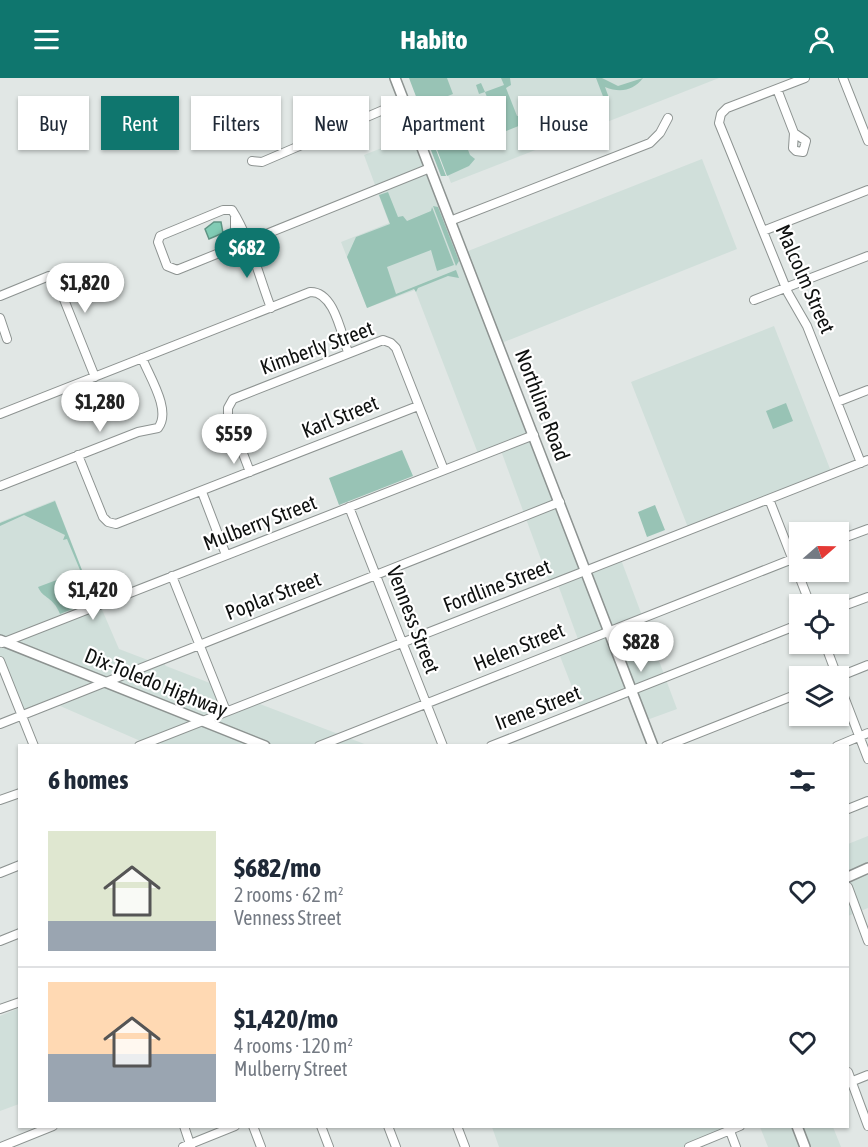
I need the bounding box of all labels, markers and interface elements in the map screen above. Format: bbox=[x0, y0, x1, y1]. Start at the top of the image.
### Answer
icon: menu bbox=[30, 23, 63, 56]
icon: person bbox=[805, 23, 838, 56]
text: Habito bbox=[400, 24, 468, 55]
chip: Buy bbox=[18, 96, 89, 150]
chip: Rent bbox=[101, 96, 179, 150]
chip: Filters bbox=[191, 96, 281, 150]
chip: New bbox=[293, 96, 369, 150]
chip: Apartment bbox=[381, 96, 506, 150]
chip: House bbox=[518, 96, 609, 150]
street label: Malcolm Street bbox=[771, 221, 841, 337]
pin: $682 bbox=[211, 228, 283, 279]
text: $682 bbox=[229, 236, 265, 259]
pin: $1,820 bbox=[36, 263, 134, 314]
text: $1,820 bbox=[60, 271, 110, 294]
street label: Kimberly Street bbox=[257, 315, 377, 379]
street label: Northline Road bbox=[511, 345, 575, 464]
pin: $1,280 bbox=[51, 382, 149, 433]
text: $1,280 bbox=[75, 390, 125, 413]
street label: Karl Street bbox=[298, 390, 381, 442]
pin: $559 bbox=[198, 414, 270, 465]
text: $559 bbox=[216, 422, 252, 445]
street label: Mulberry Street bbox=[200, 489, 320, 555]
north arrow bbox=[789, 522, 849, 582]
map controls bbox=[789, 522, 849, 726]
street label: Fordline Street bbox=[440, 554, 554, 617]
street label: Venness Street bbox=[383, 563, 445, 677]
street label: Poplar Street bbox=[221, 566, 324, 624]
pin: $1,420 bbox=[44, 570, 142, 621]
text: $1,420 bbox=[68, 578, 118, 601]
button: locate bbox=[789, 594, 849, 654]
street label: Helen Street bbox=[470, 617, 568, 675]
pin: $828 bbox=[605, 622, 677, 673]
text: $828 bbox=[623, 630, 659, 653]
street label: Dix-Toledo Highway bbox=[82, 643, 231, 722]
button: layers bbox=[789, 666, 849, 726]
street label: Irene Street bbox=[491, 680, 584, 734]
icon: filters bbox=[786, 764, 819, 797]
text: 6 homes bbox=[48, 765, 128, 795]
text: $682/mo bbox=[234, 853, 321, 883]
icon: home bbox=[96, 855, 168, 927]
icon: heart bbox=[786, 875, 819, 908]
text: 2 rooms · 62 m² bbox=[234, 883, 344, 906]
text: Venness Street bbox=[234, 906, 342, 929]
text: $1,420/mo bbox=[234, 1004, 338, 1034]
icon: home bbox=[96, 1006, 168, 1078]
icon: heart bbox=[786, 1026, 819, 1059]
text: 4 rooms · 120 m² bbox=[234, 1034, 353, 1057]
text: Mulberry Street bbox=[234, 1057, 348, 1080]

